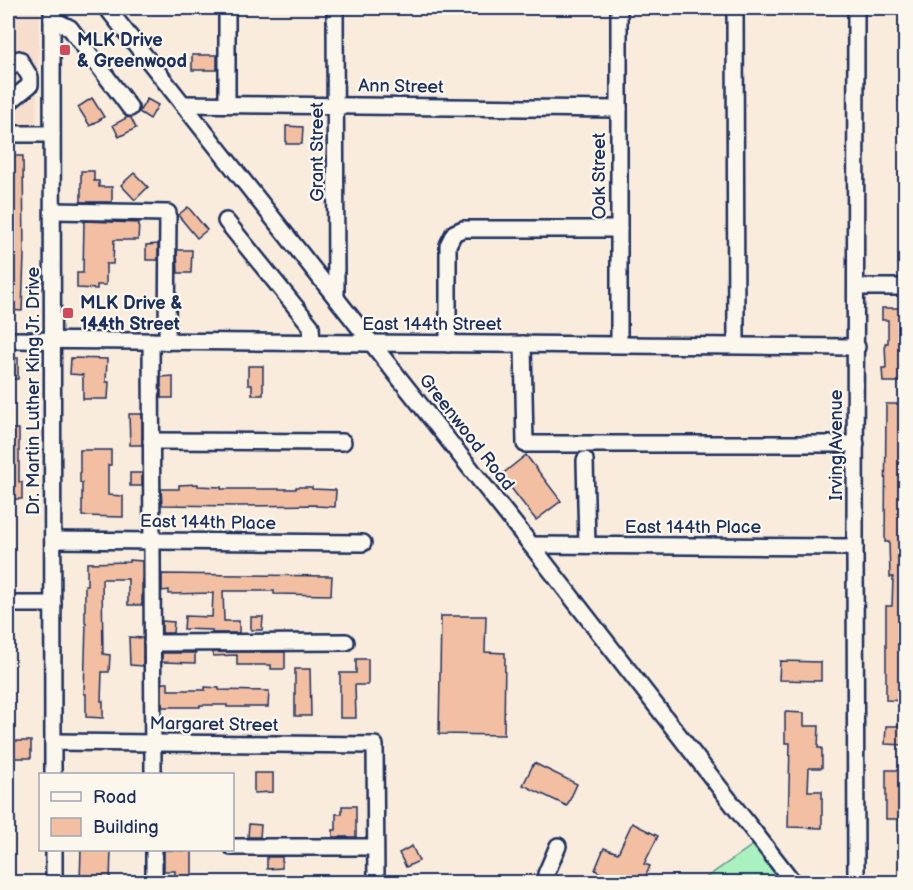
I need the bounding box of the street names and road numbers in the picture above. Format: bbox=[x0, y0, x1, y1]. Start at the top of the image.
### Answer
street label: Ann Street bbox=[358, 75, 444, 98]
street label: Grant Street bbox=[307, 102, 328, 202]
street label: Oak Street bbox=[589, 132, 610, 219]
street label: Dr. Martin Luther King Jr. Drive bbox=[23, 267, 44, 515]
street label: East 144th Street bbox=[362, 314, 502, 335]
street label: Greenwood Road bbox=[415, 370, 519, 495]
street label: Irving Avenue bbox=[826, 389, 847, 500]
street label: East 144th Place bbox=[140, 511, 277, 534]
street label: East 144th Place bbox=[625, 517, 761, 538]
street label: Margaret Street bbox=[149, 713, 279, 736]

